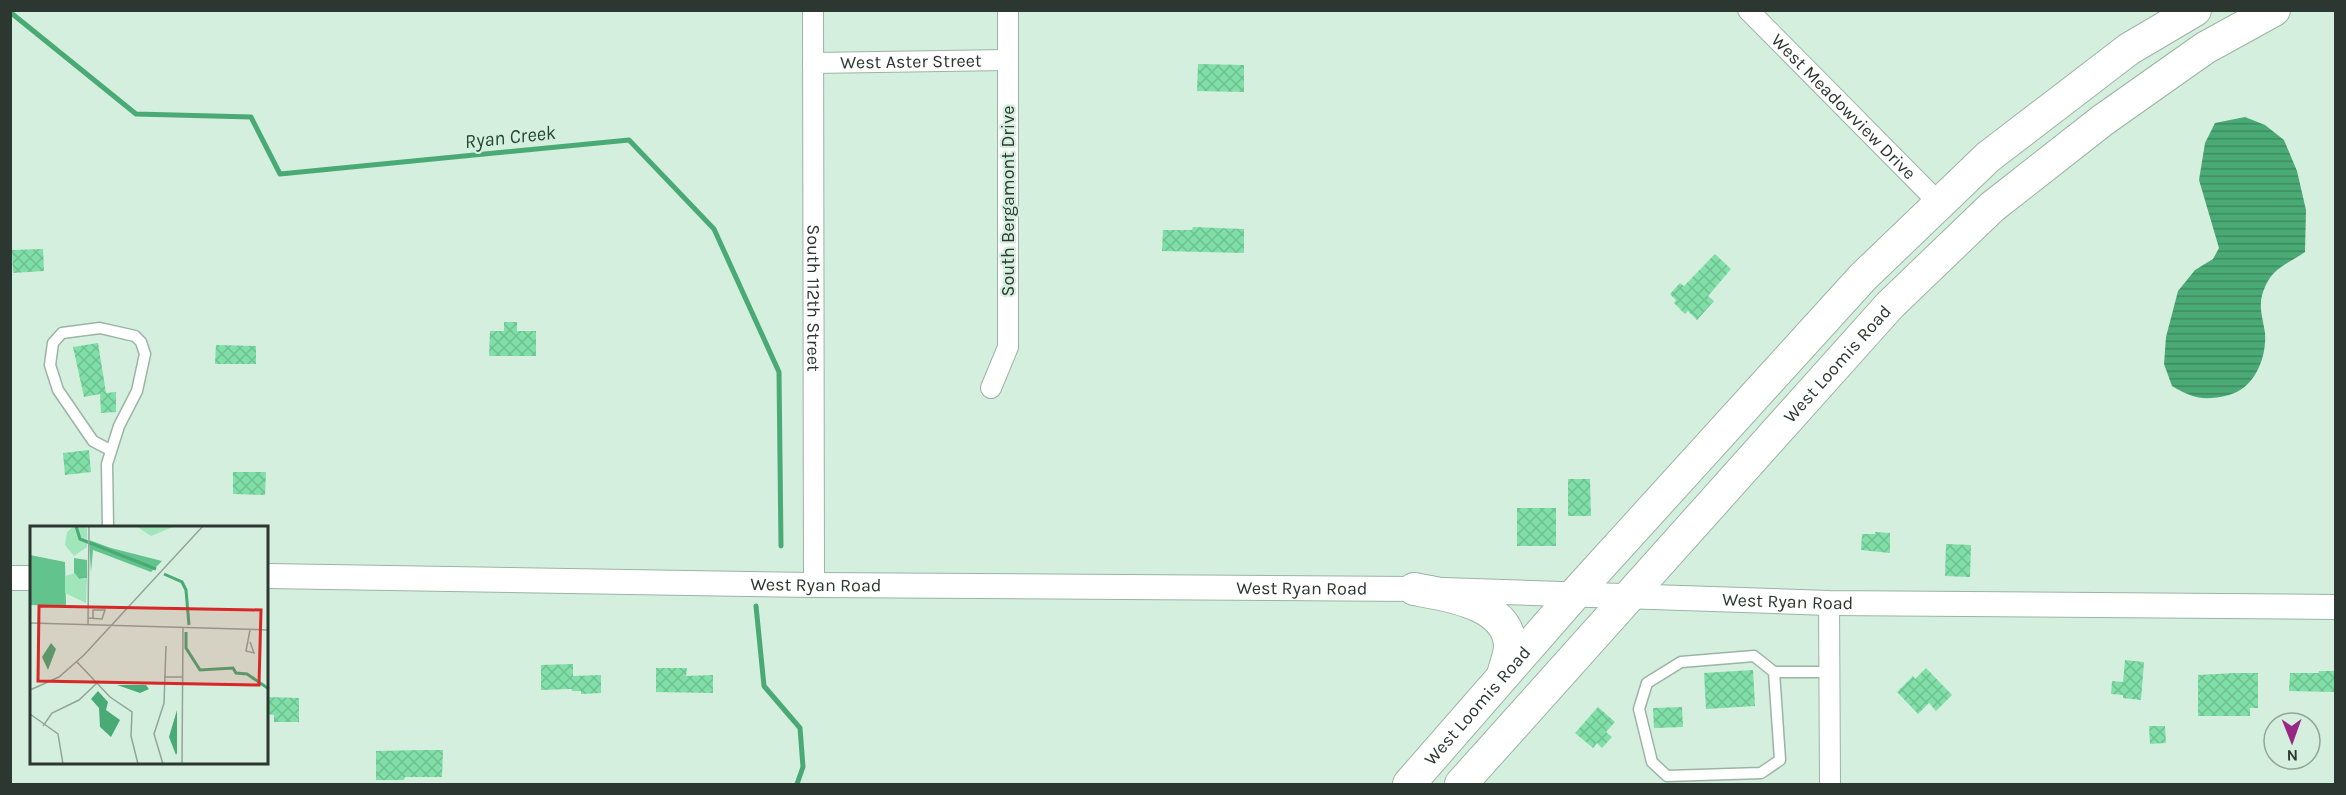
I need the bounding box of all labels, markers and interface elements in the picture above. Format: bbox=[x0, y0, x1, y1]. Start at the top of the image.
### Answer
street label: West Meadowview Drive bbox=[1767, 29, 1921, 184]
street label: West Aster Street bbox=[840, 49, 982, 74]
street label: South Bergamont Drive bbox=[997, 106, 1019, 296]
water label: Ryan Creek bbox=[463, 121, 558, 153]
street label: South 112th Street bbox=[802, 224, 825, 372]
street label: West Loomis Road bbox=[1779, 300, 1896, 427]
inset map bbox=[30, 526, 268, 765]
street label: West Ryan Road bbox=[750, 573, 882, 596]
street label: West Ryan Road bbox=[1236, 577, 1368, 600]
street label: West Ryan Road bbox=[1722, 588, 1853, 614]
street label: West Loomis Road bbox=[1420, 642, 1535, 770]
north arrow bbox=[2262, 711, 2322, 771]
text: N bbox=[2286, 746, 2298, 765]

